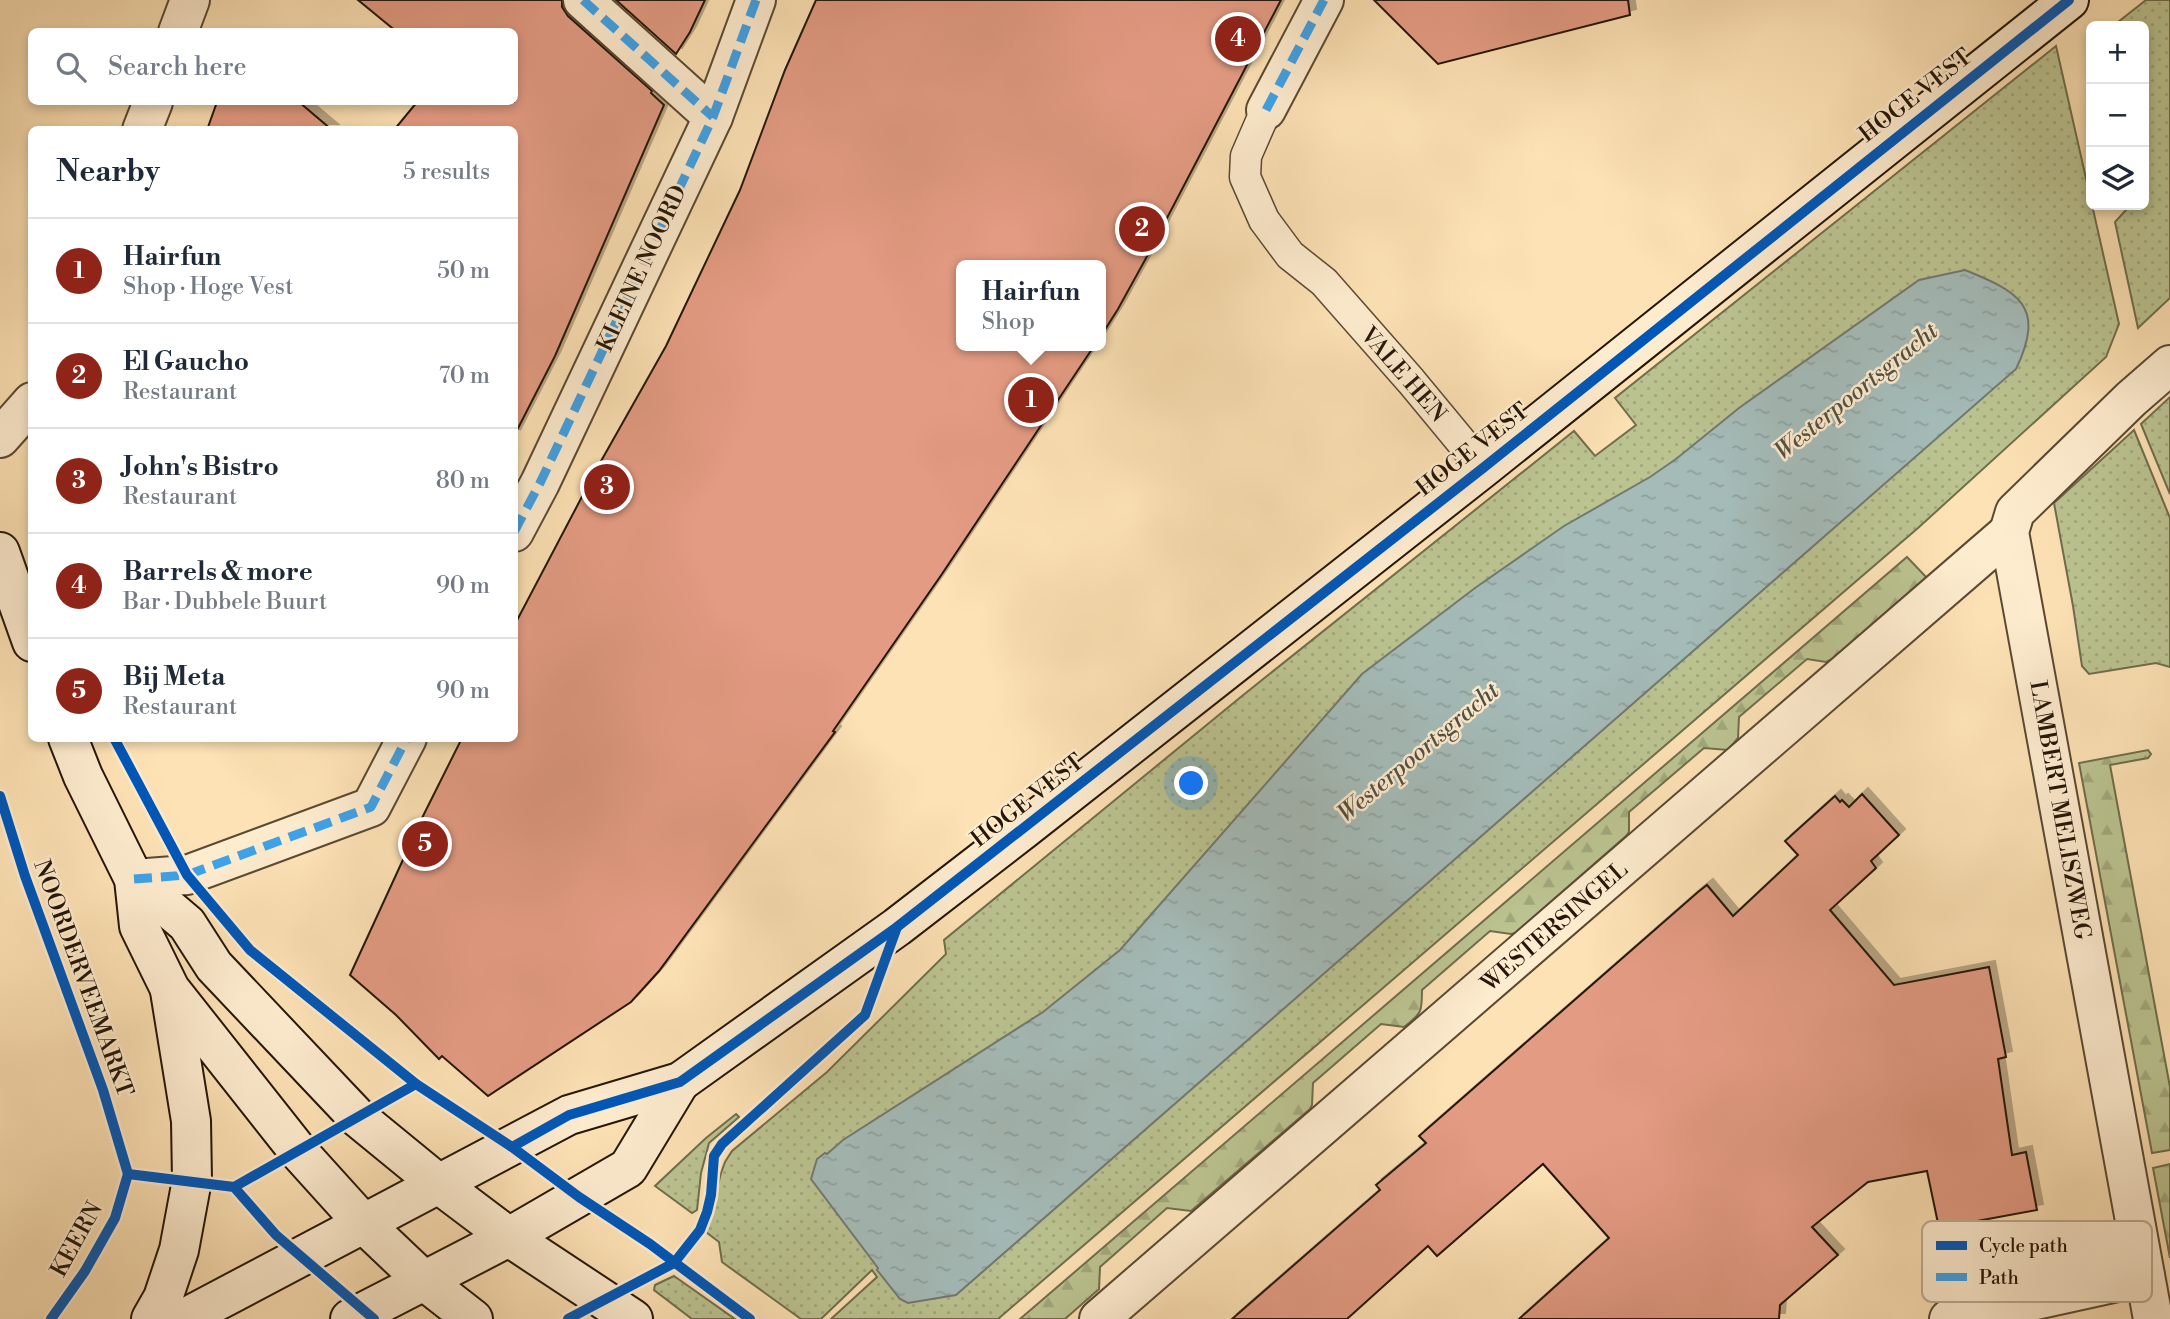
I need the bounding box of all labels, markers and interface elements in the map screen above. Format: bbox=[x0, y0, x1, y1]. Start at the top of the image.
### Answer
pin: 4 bbox=[1215, 13, 1261, 65]
map controls bbox=[2086, 21, 2149, 210]
button: + bbox=[2086, 21, 2149, 84]
search box bbox=[28, 28, 518, 105]
street label: HOGE VEST bbox=[1854, 43, 1978, 149]
icon: search bbox=[52, 48, 90, 86]
text: Search here bbox=[108, 51, 247, 83]
button: − bbox=[2086, 84, 2149, 147]
button: layers bbox=[2086, 147, 2149, 210]
text: Nearby bbox=[56, 153, 160, 191]
text: 5 results bbox=[403, 158, 490, 186]
street label: KLEINE NOORD bbox=[591, 181, 693, 356]
pin: 2 bbox=[1119, 203, 1165, 255]
text: Hairfun bbox=[123, 241, 221, 273]
text: 1 bbox=[73, 257, 85, 285]
text: 50 m bbox=[437, 257, 490, 285]
popup bbox=[956, 260, 1106, 351]
text: Shop · Hoge Vest bbox=[123, 273, 293, 301]
text: Hairfun bbox=[982, 276, 1080, 308]
text: Shop bbox=[982, 308, 1035, 336]
water label: Westerpoortsgracht bbox=[1769, 316, 1945, 467]
street label: VALE HEN bbox=[1354, 321, 1452, 428]
text: El Gaucho bbox=[123, 346, 249, 378]
text: 2 bbox=[72, 362, 86, 390]
text: 70 m bbox=[439, 362, 490, 390]
pin: 1 bbox=[1008, 374, 1054, 426]
text: Restaurant bbox=[123, 378, 237, 406]
street label: HOGE VEST bbox=[1411, 397, 1535, 503]
text: John's Bistro bbox=[123, 451, 279, 483]
pin: 3 bbox=[584, 461, 630, 513]
text: 3 bbox=[72, 467, 86, 495]
text: 80 m bbox=[436, 467, 490, 495]
text: Restaurant bbox=[123, 483, 237, 511]
text: Barrels & more bbox=[123, 556, 313, 588]
text: 4 bbox=[71, 572, 87, 600]
text: 90 m bbox=[436, 572, 490, 600]
text: Bar · Dubbele Buurt bbox=[123, 588, 327, 616]
text: Bij Meta bbox=[123, 661, 225, 693]
water label: Westerpoortsgracht bbox=[1332, 676, 1506, 829]
text: 5 bbox=[72, 677, 86, 705]
text: 90 m bbox=[436, 677, 490, 705]
street label: LAMBERT MELISZWEG bbox=[2023, 678, 2097, 942]
text: Restaurant bbox=[123, 693, 237, 721]
street label: HOGE VEST bbox=[966, 748, 1090, 854]
your location bbox=[1174, 766, 1208, 800]
pin: 5 bbox=[402, 818, 448, 870]
street label: NOORDERVEEMARKT bbox=[27, 856, 139, 1101]
street label: WESTERSINGEL bbox=[1475, 856, 1634, 999]
street label: KEERN bbox=[45, 1197, 109, 1282]
legend bbox=[1922, 1221, 2152, 1302]
text: Cycle path bbox=[1979, 1234, 2068, 1258]
text: Path bbox=[1979, 1266, 2019, 1290]

